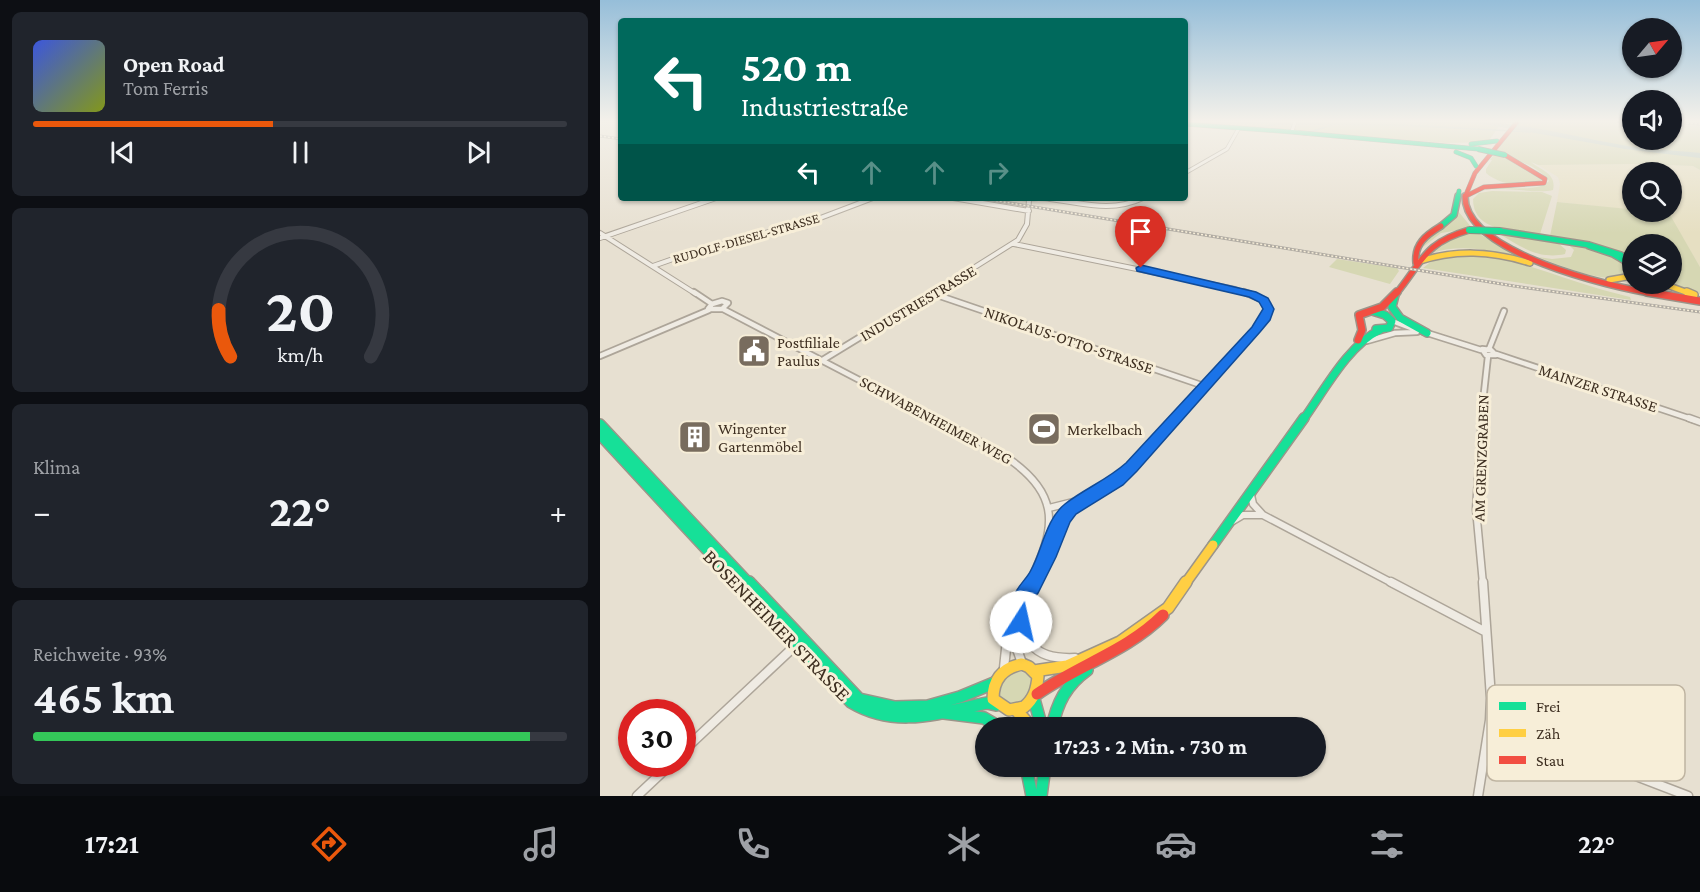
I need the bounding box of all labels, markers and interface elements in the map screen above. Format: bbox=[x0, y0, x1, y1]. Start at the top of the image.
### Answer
north arrow bbox=[1622, 18, 1682, 78]
map controls bbox=[1622, 18, 1682, 294]
icon: left bbox=[642, 42, 720, 120]
text: 520 m bbox=[741, 43, 852, 90]
text: Open Road bbox=[123, 52, 225, 77]
text: Tom Ferris bbox=[123, 77, 208, 99]
button: sound bbox=[1622, 90, 1682, 150]
text: Industriestraße bbox=[741, 92, 908, 122]
icon: previous bbox=[106, 136, 139, 169]
icon: pause bbox=[284, 136, 317, 169]
icon: next bbox=[462, 136, 495, 169]
icon: left bbox=[792, 156, 825, 189]
icon: ahead bbox=[855, 156, 888, 189]
icon: ahead bbox=[918, 156, 951, 189]
icon: right bbox=[981, 156, 1014, 189]
button: search bbox=[1622, 162, 1682, 222]
pin bbox=[1115, 206, 1166, 268]
street label: RUDOLF-DIESEL-STRASSE bbox=[671, 209, 822, 267]
icon: arrive bbox=[1124, 215, 1157, 248]
button: layers bbox=[1622, 234, 1682, 294]
street label: INDUSTRIESTRASSE bbox=[857, 262, 979, 344]
text: 20 bbox=[265, 275, 335, 344]
street label: NIKOLAUS-OTTO-STRASSE bbox=[982, 303, 1156, 377]
public building icon: Postfiliale Paulus bbox=[736, 333, 772, 369]
place label: Postfiliale Paulus bbox=[777, 334, 840, 369]
text: km/h bbox=[277, 343, 324, 367]
street label: MAINZER STRASSE bbox=[1536, 361, 1660, 415]
street label: SCHWABENHEIMER WEG bbox=[857, 373, 1015, 467]
street label: AM GRENZGRABEN bbox=[1470, 394, 1492, 522]
sports icon: Merkelbach bbox=[1026, 411, 1062, 447]
building icon: Wingenter Gartenmöbel bbox=[677, 419, 713, 455]
place label: Wingenter Gartenmöbel bbox=[718, 420, 802, 455]
place label: Merkelbach bbox=[1067, 421, 1143, 438]
text: Klima bbox=[33, 456, 80, 478]
text: 22° bbox=[269, 486, 331, 536]
text: − bbox=[33, 493, 50, 530]
text: + bbox=[550, 493, 567, 530]
street label: BOSENHEIMER STRASSE bbox=[699, 545, 855, 705]
position arrow bbox=[989, 590, 1053, 654]
text: Reichweite · 93% bbox=[33, 643, 167, 665]
text: 465 km bbox=[33, 673, 174, 723]
legend bbox=[1487, 685, 1685, 781]
text: Frei bbox=[1536, 698, 1560, 715]
speed limit sign: 30 bbox=[618, 699, 696, 777]
text: Zäh bbox=[1536, 725, 1561, 742]
text: 17:23 · 2 Min. · 730 m bbox=[1054, 734, 1247, 759]
text: Stau bbox=[1536, 752, 1565, 769]
icon: directions bbox=[308, 823, 350, 865]
icon: music bbox=[520, 823, 562, 865]
icon: phone bbox=[732, 823, 774, 865]
icon: climate bbox=[943, 823, 985, 865]
icon: car bbox=[1155, 823, 1197, 865]
icon: filters bbox=[1366, 823, 1408, 865]
text: 17:21 bbox=[85, 829, 139, 859]
text: 22° bbox=[1578, 829, 1615, 859]

